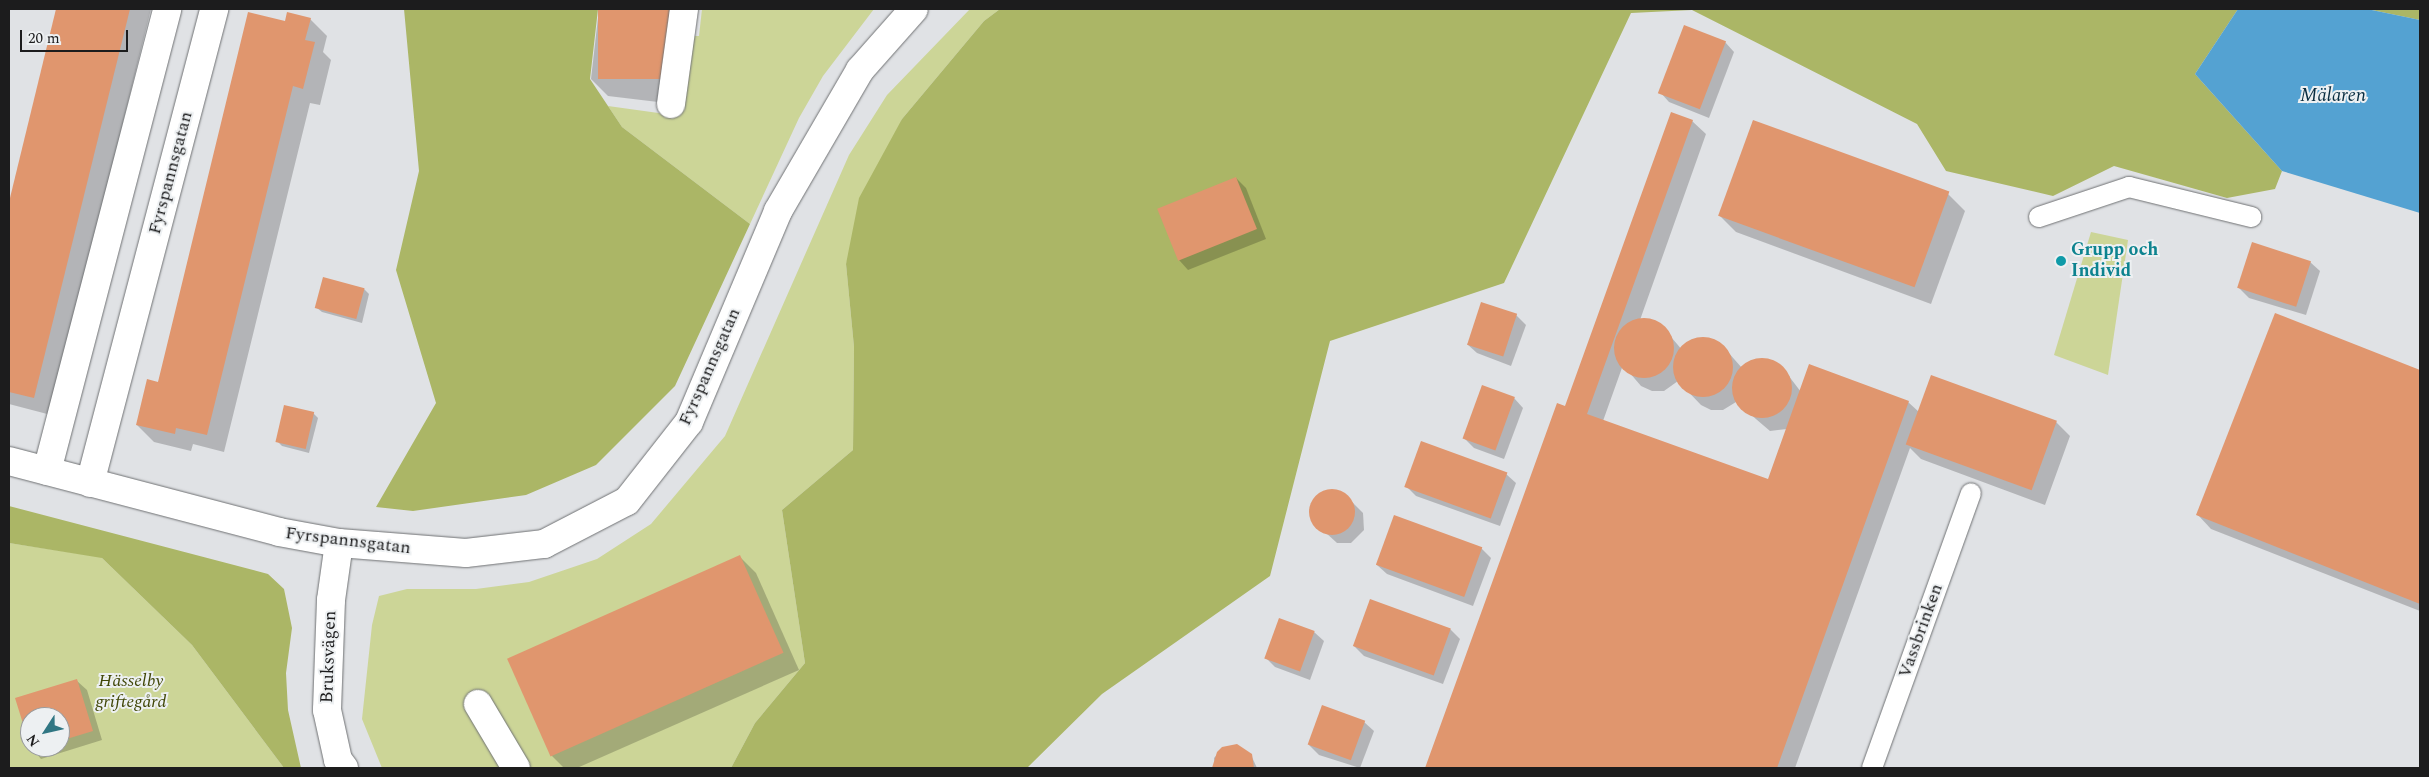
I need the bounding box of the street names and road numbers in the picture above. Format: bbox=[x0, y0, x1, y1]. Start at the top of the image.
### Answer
street label: Fyrspannsgatan bbox=[144, 109, 198, 237]
street label: Fyrspannsgatan bbox=[674, 305, 746, 429]
street label: Fyrspannsgatan bbox=[284, 523, 412, 559]
street label: Vassbrinken bbox=[1894, 581, 1948, 681]
street label: Bruksvägen bbox=[317, 610, 341, 704]

